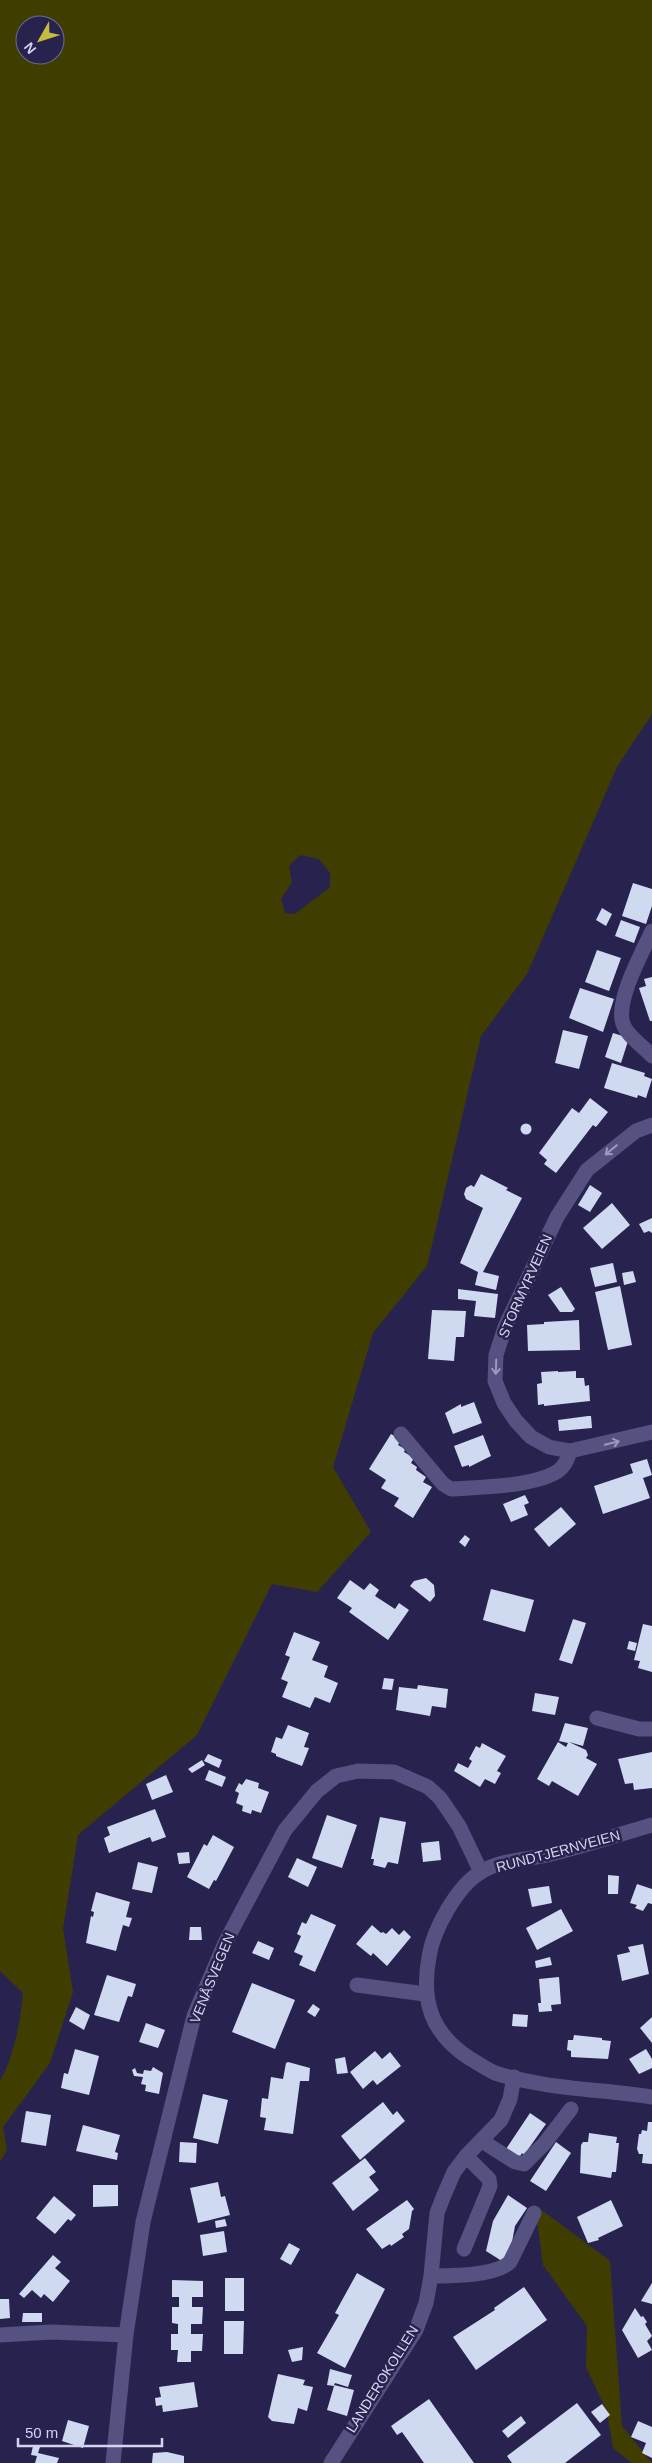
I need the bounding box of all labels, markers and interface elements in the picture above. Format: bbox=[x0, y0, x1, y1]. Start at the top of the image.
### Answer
north arrow bbox=[15, 15, 65, 65]
text: N bbox=[20, 39, 39, 57]
one-way arrow bbox=[604, 1144, 617, 1156]
street label: STORMYRVEIEN bbox=[495, 1232, 555, 1340]
one-way arrow bbox=[491, 1359, 500, 1375]
one-way arrow bbox=[603, 1438, 619, 1447]
street label: RUNDTJERNVEIEN bbox=[494, 1827, 622, 1875]
street label: VENÅSVEGEN bbox=[187, 1930, 237, 2026]
street label: LANDEROKOLLEN bbox=[343, 2323, 421, 2435]
scale bar bbox=[18, 2416, 161, 2448]
text: 50 m bbox=[25, 2424, 58, 2441]

